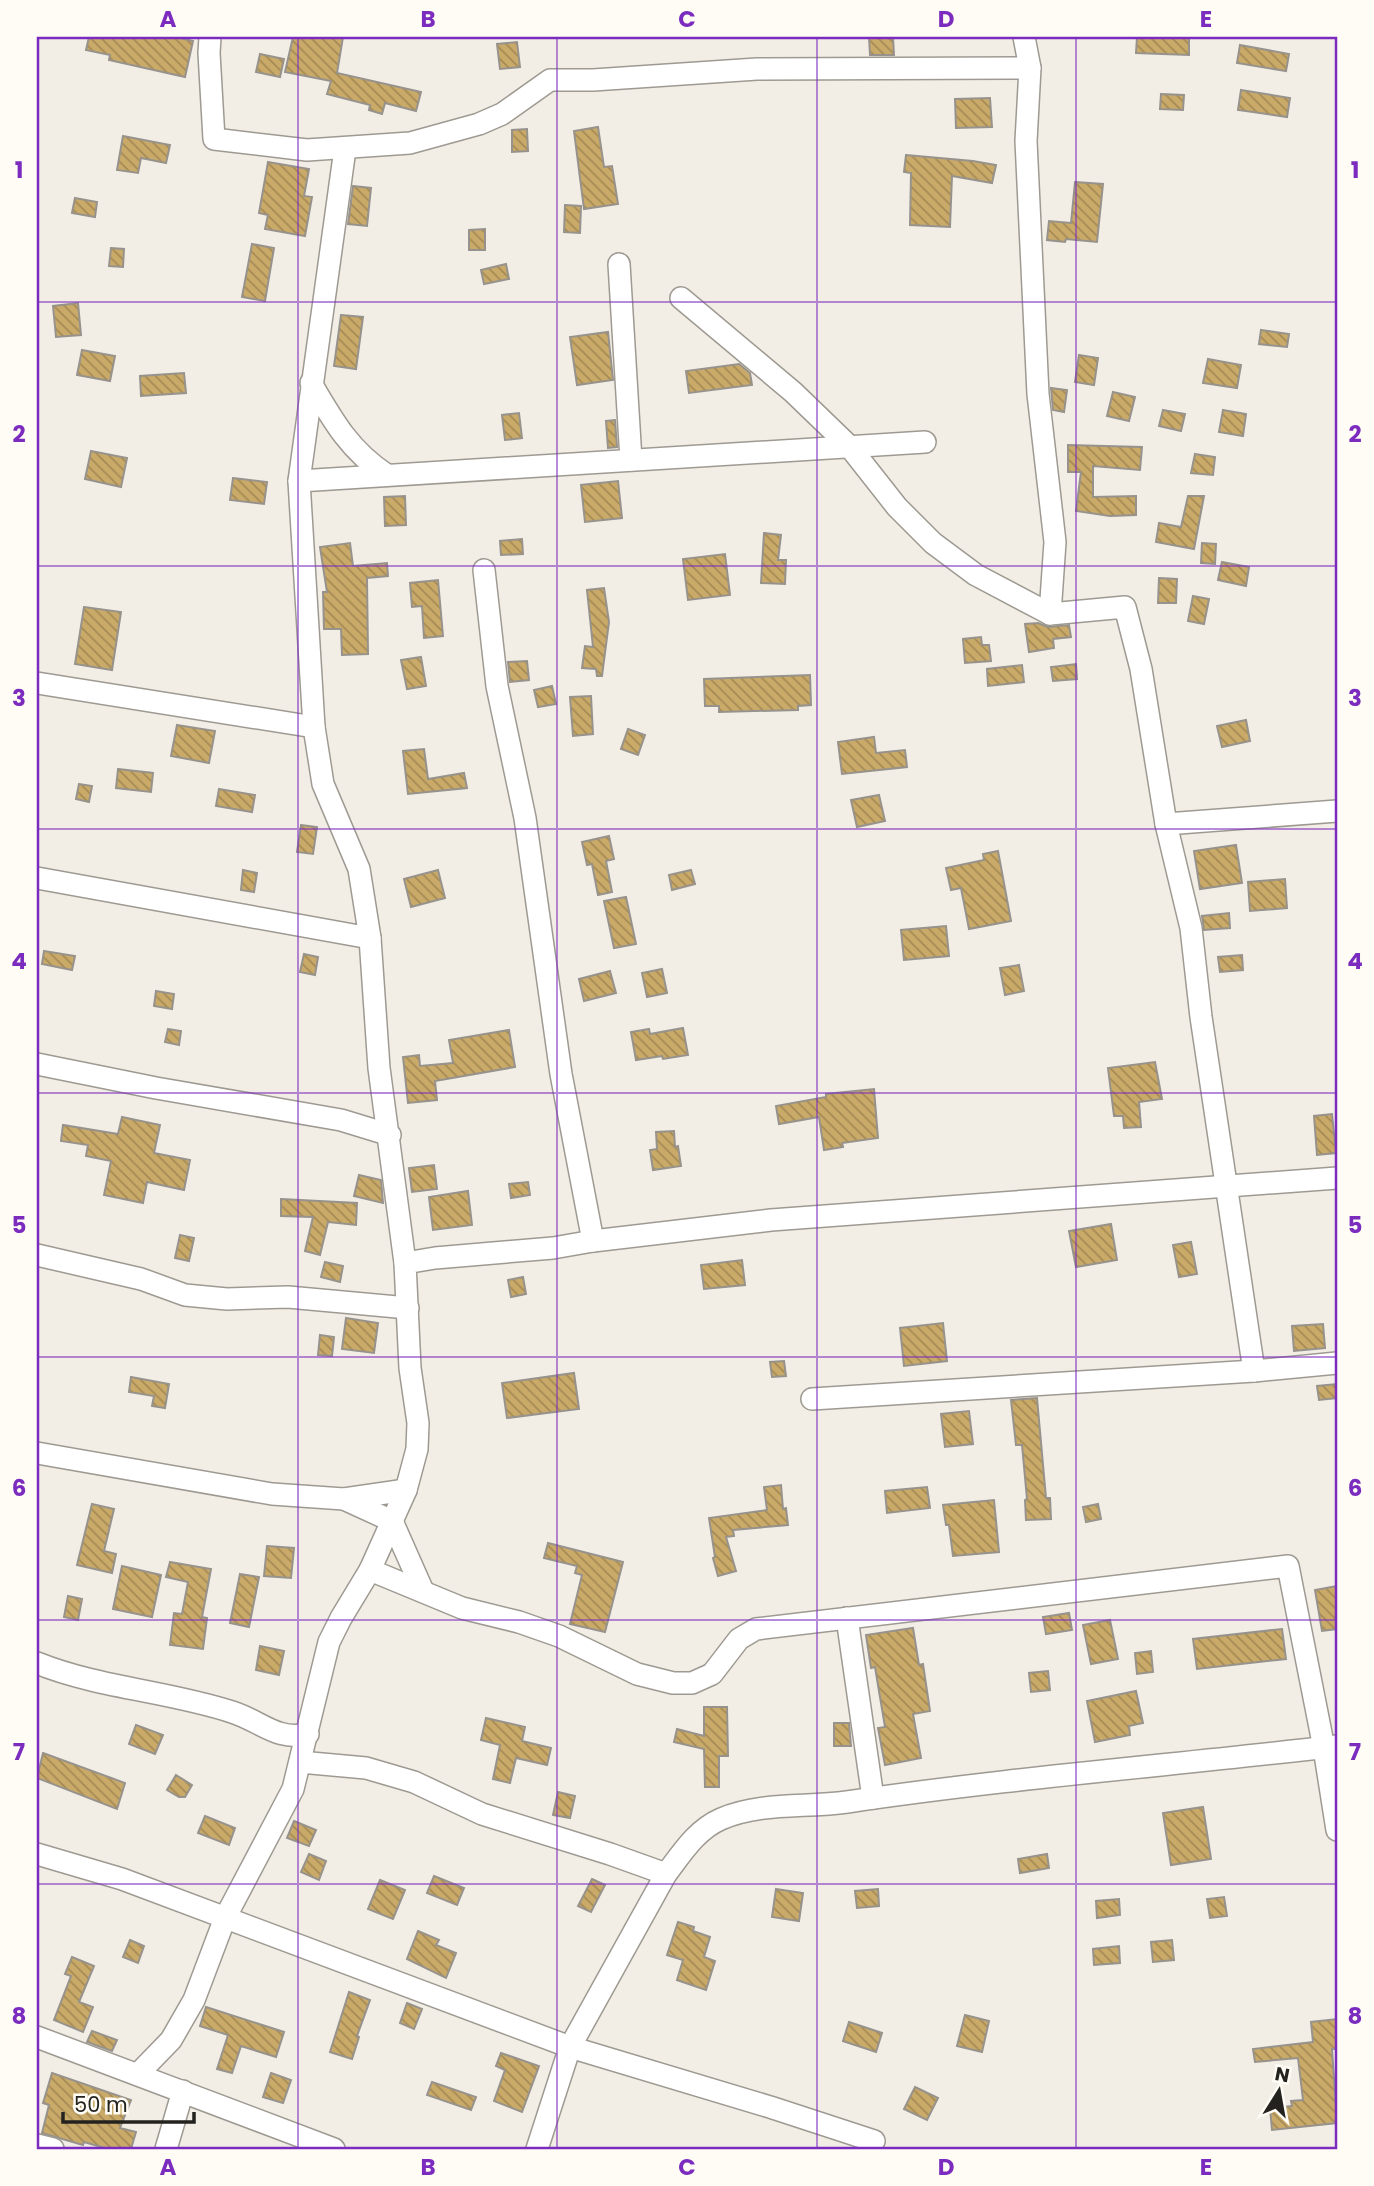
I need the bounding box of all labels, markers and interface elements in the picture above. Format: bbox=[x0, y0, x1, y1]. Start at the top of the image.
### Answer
text: A bbox=[160, 3, 177, 35]
text: B bbox=[420, 3, 436, 35]
text: C bbox=[678, 3, 696, 35]
text: D bbox=[938, 3, 954, 35]
text: E bbox=[1200, 3, 1212, 35]
text: 1 bbox=[15, 154, 23, 186]
text: 1 bbox=[1351, 154, 1359, 186]
text: 2 bbox=[12, 418, 26, 450]
text: 2 bbox=[1348, 418, 1362, 450]
text: 3 bbox=[12, 682, 26, 714]
text: 3 bbox=[1348, 682, 1362, 714]
text: 4 bbox=[11, 945, 27, 977]
text: 4 bbox=[1347, 945, 1363, 977]
text: 5 bbox=[12, 1209, 26, 1241]
text: 5 bbox=[1348, 1209, 1362, 1241]
text: 6 bbox=[12, 1472, 26, 1504]
text: 6 bbox=[1348, 1472, 1362, 1504]
text: 7 bbox=[13, 1736, 25, 1768]
text: 7 bbox=[1349, 1736, 1361, 1768]
text: 8 bbox=[12, 2000, 26, 2032]
text: 8 bbox=[1348, 2000, 1362, 2032]
north arrow bbox=[1244, 2056, 1314, 2126]
text: N bbox=[1273, 2060, 1292, 2089]
scale bar bbox=[63, 2081, 194, 2125]
text: 50 m bbox=[74, 2090, 128, 2119]
text: A bbox=[160, 2151, 177, 2183]
text: B bbox=[420, 2151, 436, 2183]
text: C bbox=[678, 2151, 696, 2183]
text: D bbox=[938, 2151, 954, 2183]
text: E bbox=[1200, 2151, 1212, 2183]

